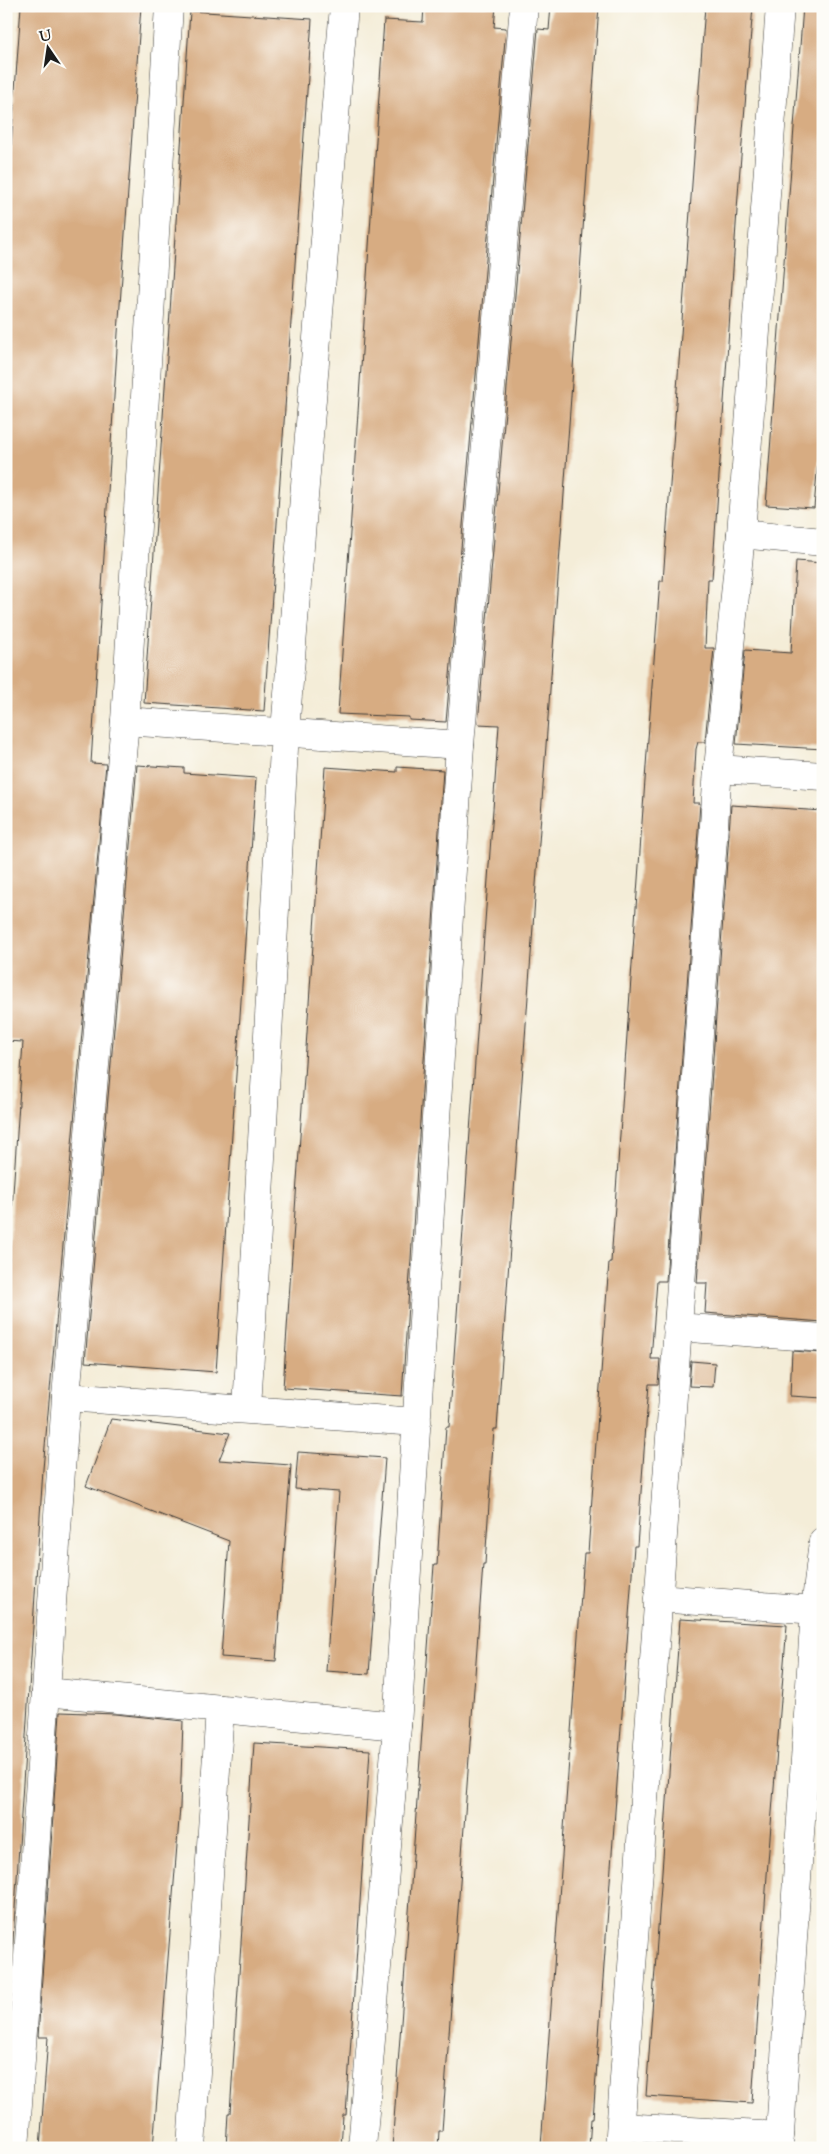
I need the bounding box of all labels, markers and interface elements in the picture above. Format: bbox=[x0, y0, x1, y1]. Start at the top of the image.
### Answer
north arrow bbox=[22, 22, 72, 72]
text: U bbox=[38, 26, 54, 48]

